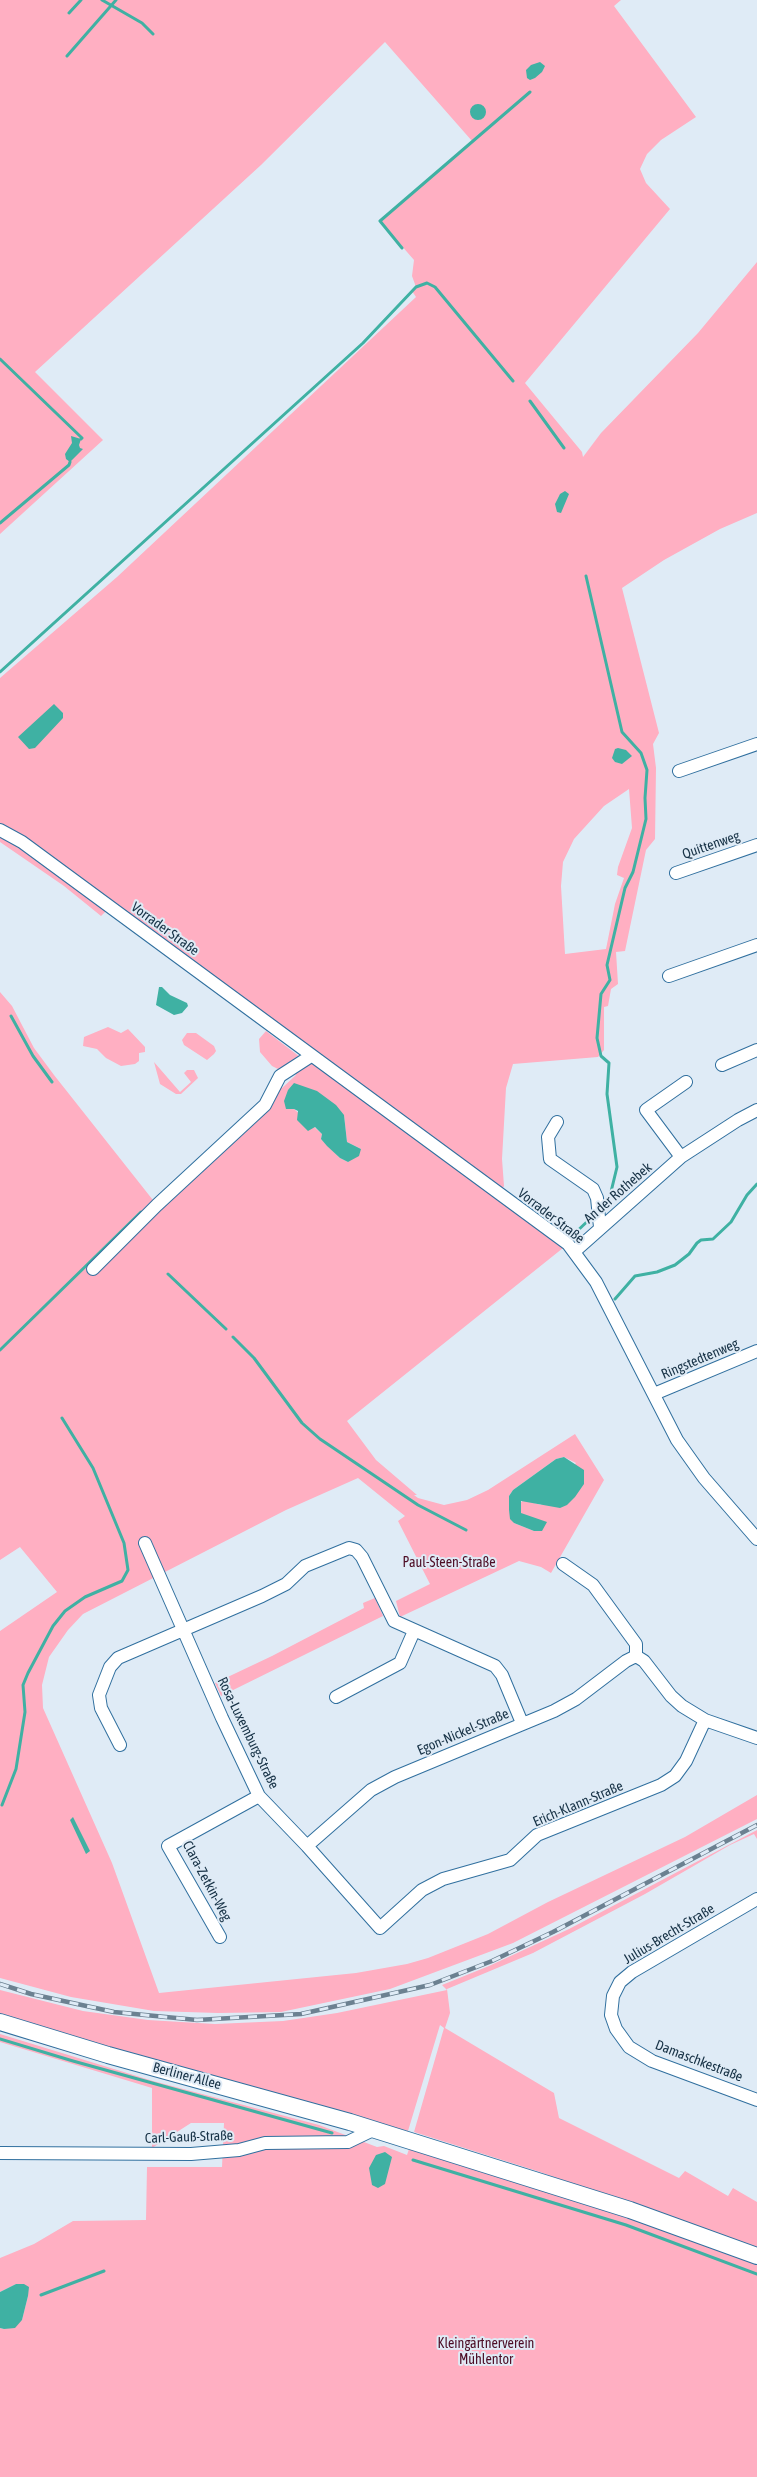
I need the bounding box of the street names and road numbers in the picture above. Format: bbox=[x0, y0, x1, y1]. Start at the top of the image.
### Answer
street label: Quittenweg bbox=[680, 827, 742, 863]
street label: Vorrader Straße bbox=[128, 899, 202, 959]
street label: An der Rothebek bbox=[581, 1159, 655, 1227]
street label: Vorrader Straße bbox=[514, 1185, 588, 1247]
street label: Ringstedtenweg bbox=[659, 1335, 741, 1383]
street label: Rosa-Luxemburg-Straße bbox=[214, 1674, 282, 1792]
street label: Egon-Nickel-Straße bbox=[415, 1705, 511, 1759]
street label: Erich-Klann-Straße bbox=[530, 1777, 626, 1831]
street label: Clara-Zetkin-Weg bbox=[179, 1838, 235, 1924]
street label: Julius-Brecht-Straße bbox=[620, 1900, 718, 1968]
street label: Damaschkestraße bbox=[653, 2037, 745, 2085]
street label: Berliner Allee bbox=[151, 2059, 223, 2093]
street label: Carl-Gauß-Straße bbox=[145, 2127, 233, 2147]

